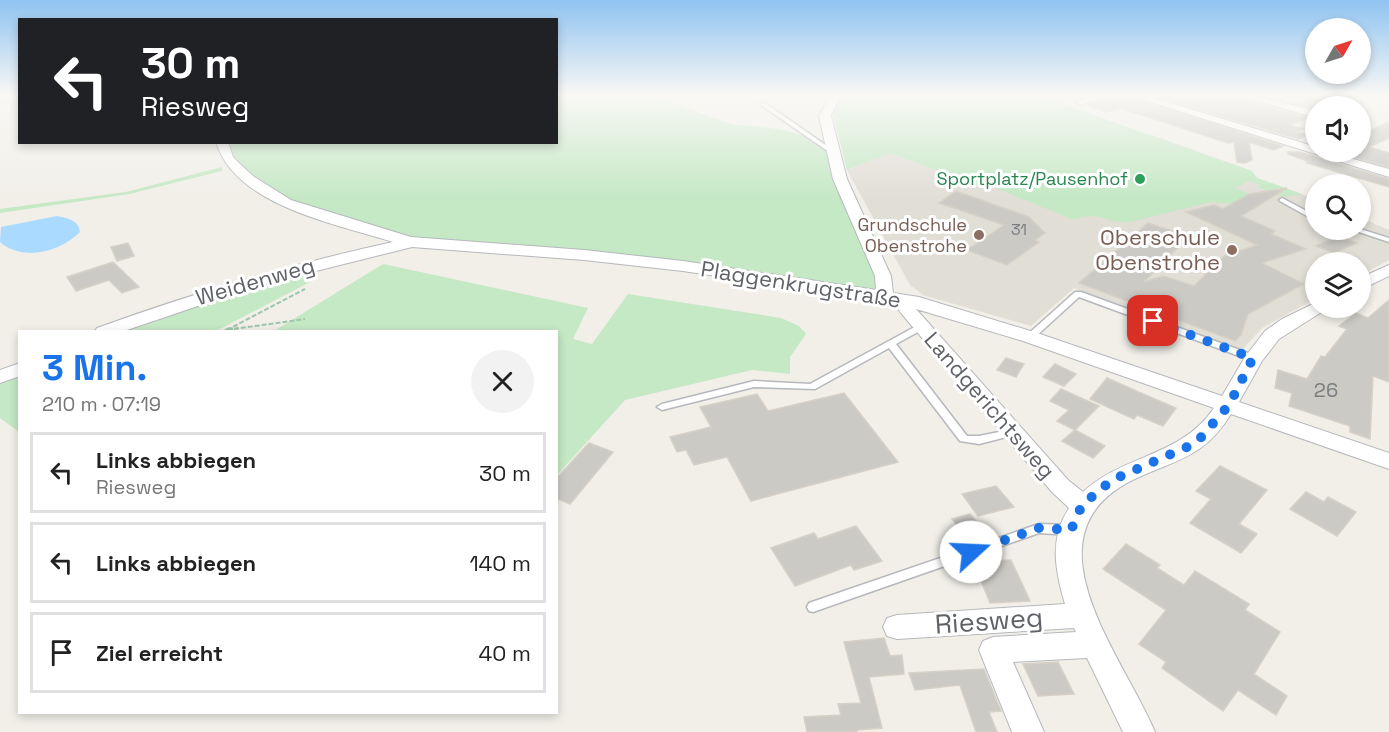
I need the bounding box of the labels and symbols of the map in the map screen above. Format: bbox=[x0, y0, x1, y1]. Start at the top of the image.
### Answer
north arrow bbox=[1305, 18, 1371, 84]
place label: Sportplatz/Pausenhof bbox=[936, 167, 1128, 190]
marker: Sportplatz/Pausenhof bbox=[1133, 172, 1147, 186]
place label: Grundschule Obenstrohe bbox=[857, 213, 967, 257]
house number: 31 bbox=[1011, 219, 1027, 240]
place label: Oberschule Obenstrohe bbox=[1095, 223, 1220, 276]
marker: Grundschule Obenstrohe bbox=[972, 228, 986, 242]
marker: Oberschule Obenstrohe bbox=[1225, 243, 1239, 257]
street label: Weidenweg bbox=[192, 251, 318, 311]
street label: Plaggenkrugstraße bbox=[699, 254, 903, 314]
pin bbox=[1127, 295, 1178, 346]
street label: Landgerichtsweg bbox=[919, 326, 1061, 484]
house number: 26 bbox=[1314, 377, 1338, 403]
position arrow bbox=[939, 520, 1003, 584]
street label: Riesweg bbox=[934, 599, 1044, 642]

